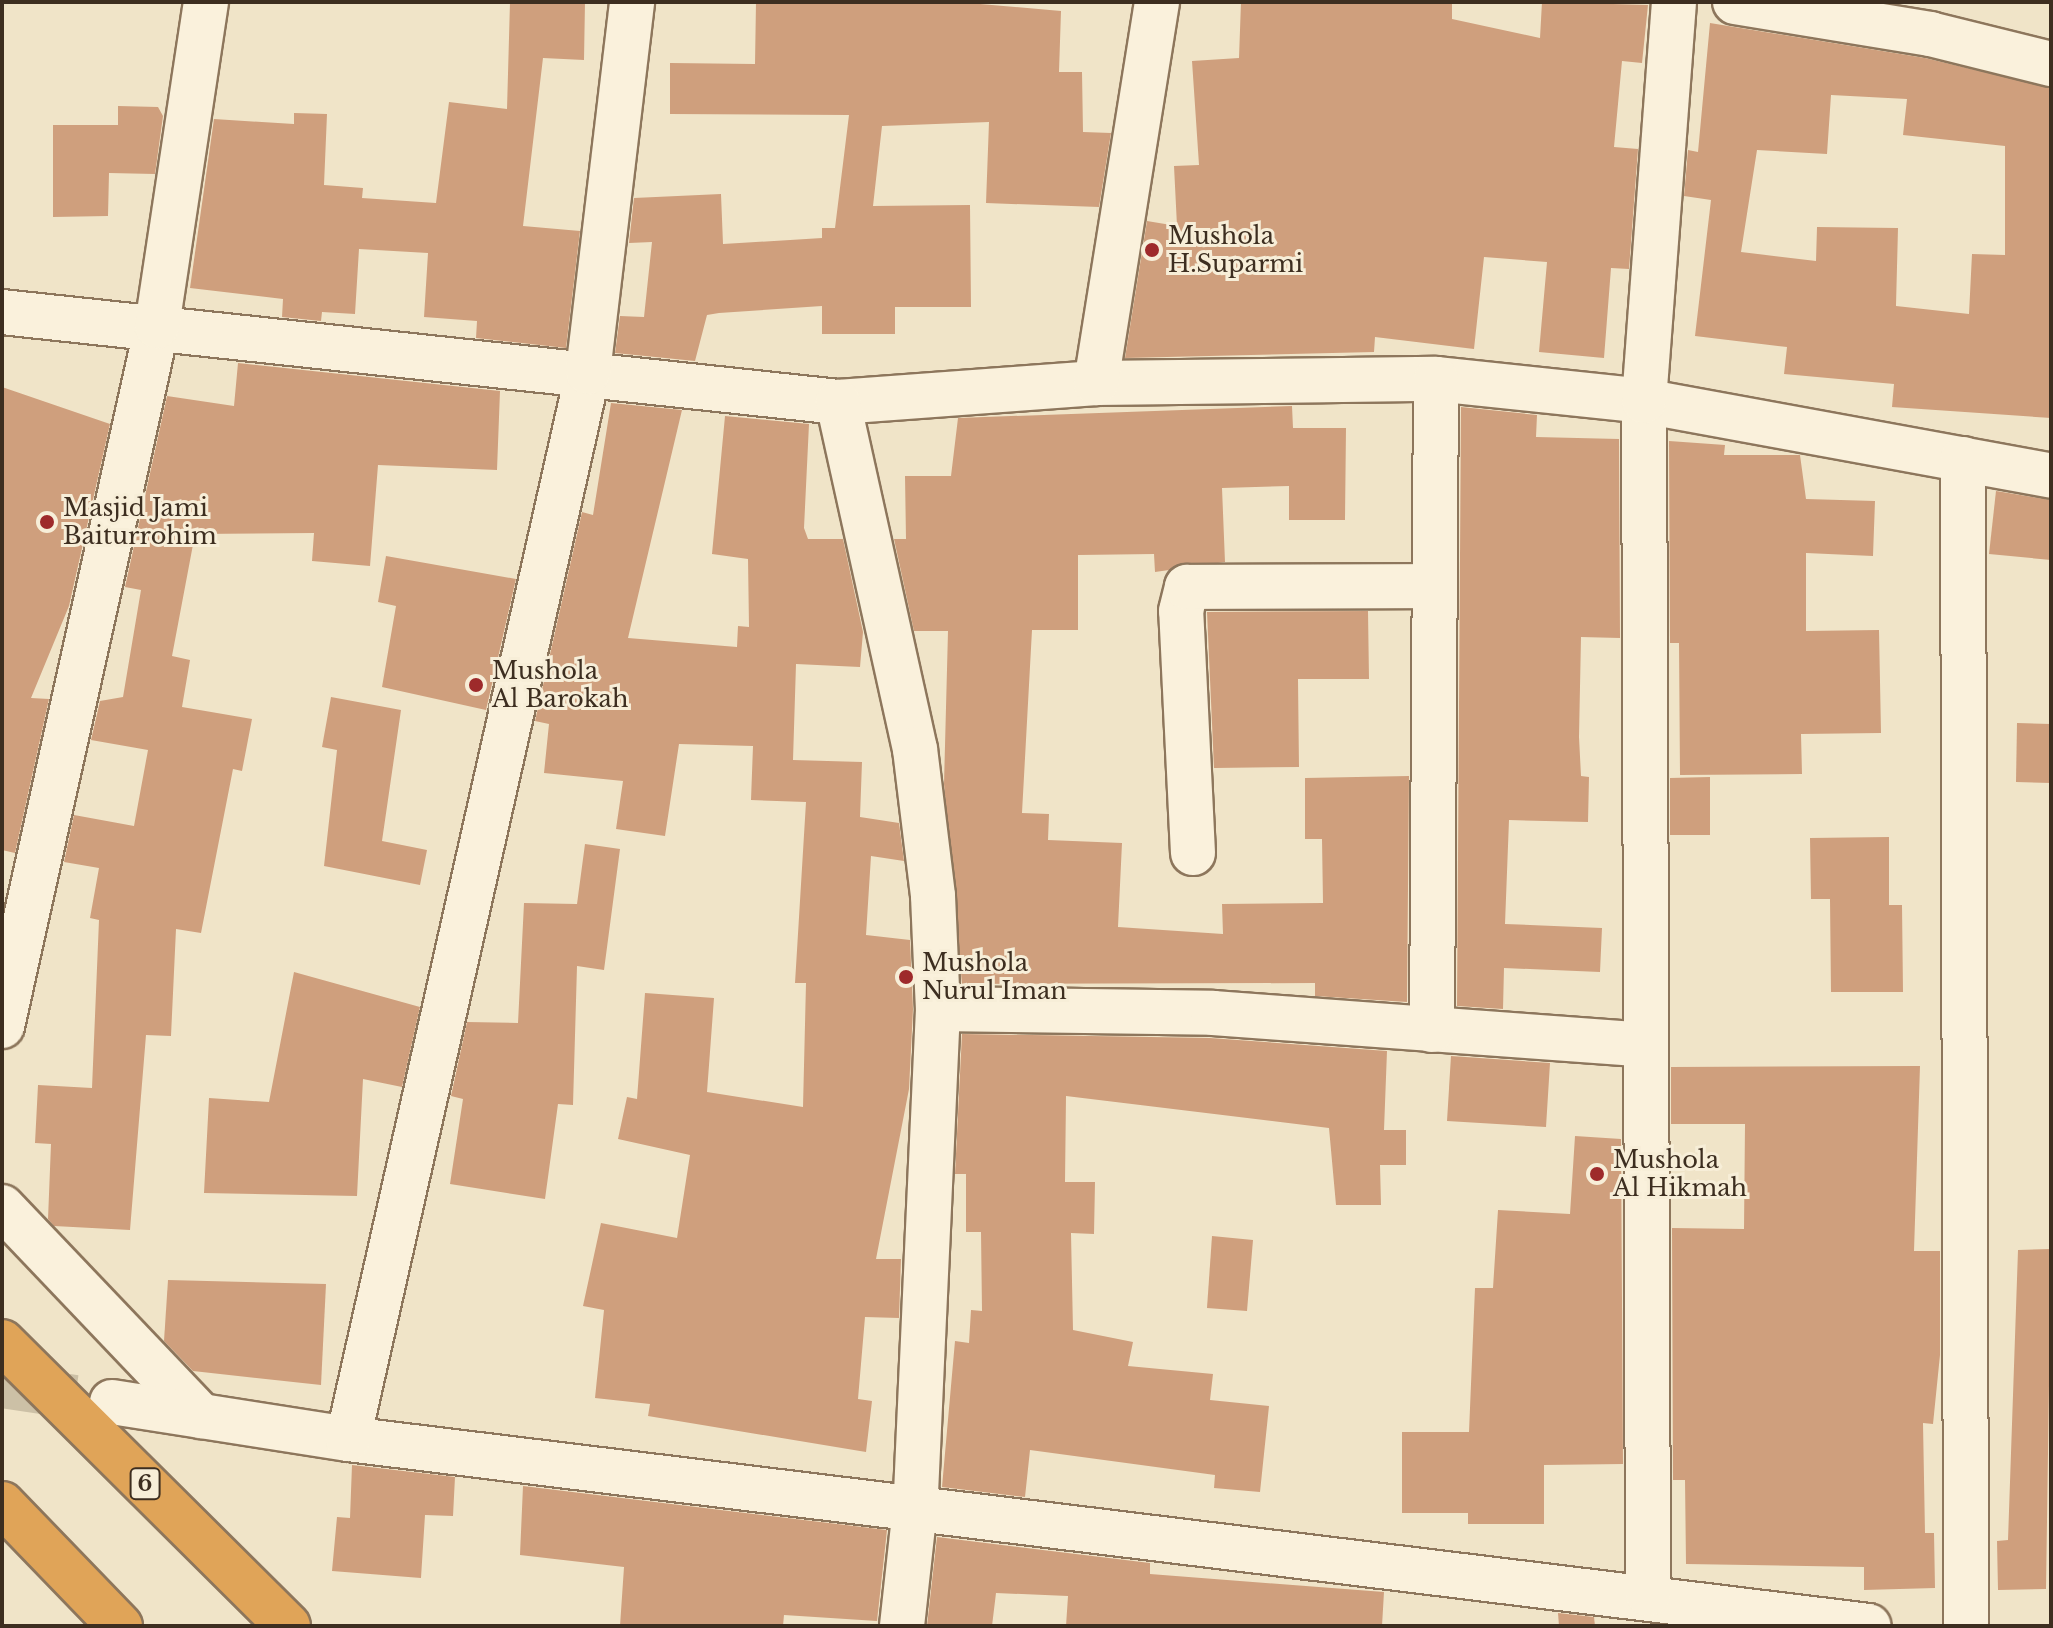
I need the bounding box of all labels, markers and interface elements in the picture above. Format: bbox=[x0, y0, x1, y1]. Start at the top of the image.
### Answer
place label: Mushola H.Suparmi bbox=[1168, 222, 1303, 278]
marker: Mushola H.Suparmi bbox=[1143, 241, 1161, 259]
place label: Masjid Jami Baiturrohim bbox=[63, 494, 217, 550]
marker: Masjid Jami Baiturrohim bbox=[38, 513, 56, 531]
place label: Mushola Al Barokah bbox=[492, 657, 628, 713]
marker: Mushola Al Barokah bbox=[467, 676, 485, 694]
place label: Mushola Nurul Iman bbox=[922, 949, 1067, 1005]
marker: Mushola Nurul Iman bbox=[897, 968, 915, 986]
place label: Mushola Al Hikmah bbox=[1613, 1146, 1747, 1202]
marker: Mushola Al Hikmah bbox=[1588, 1165, 1606, 1183]
road number: 6 bbox=[129, 1466, 161, 1502]

